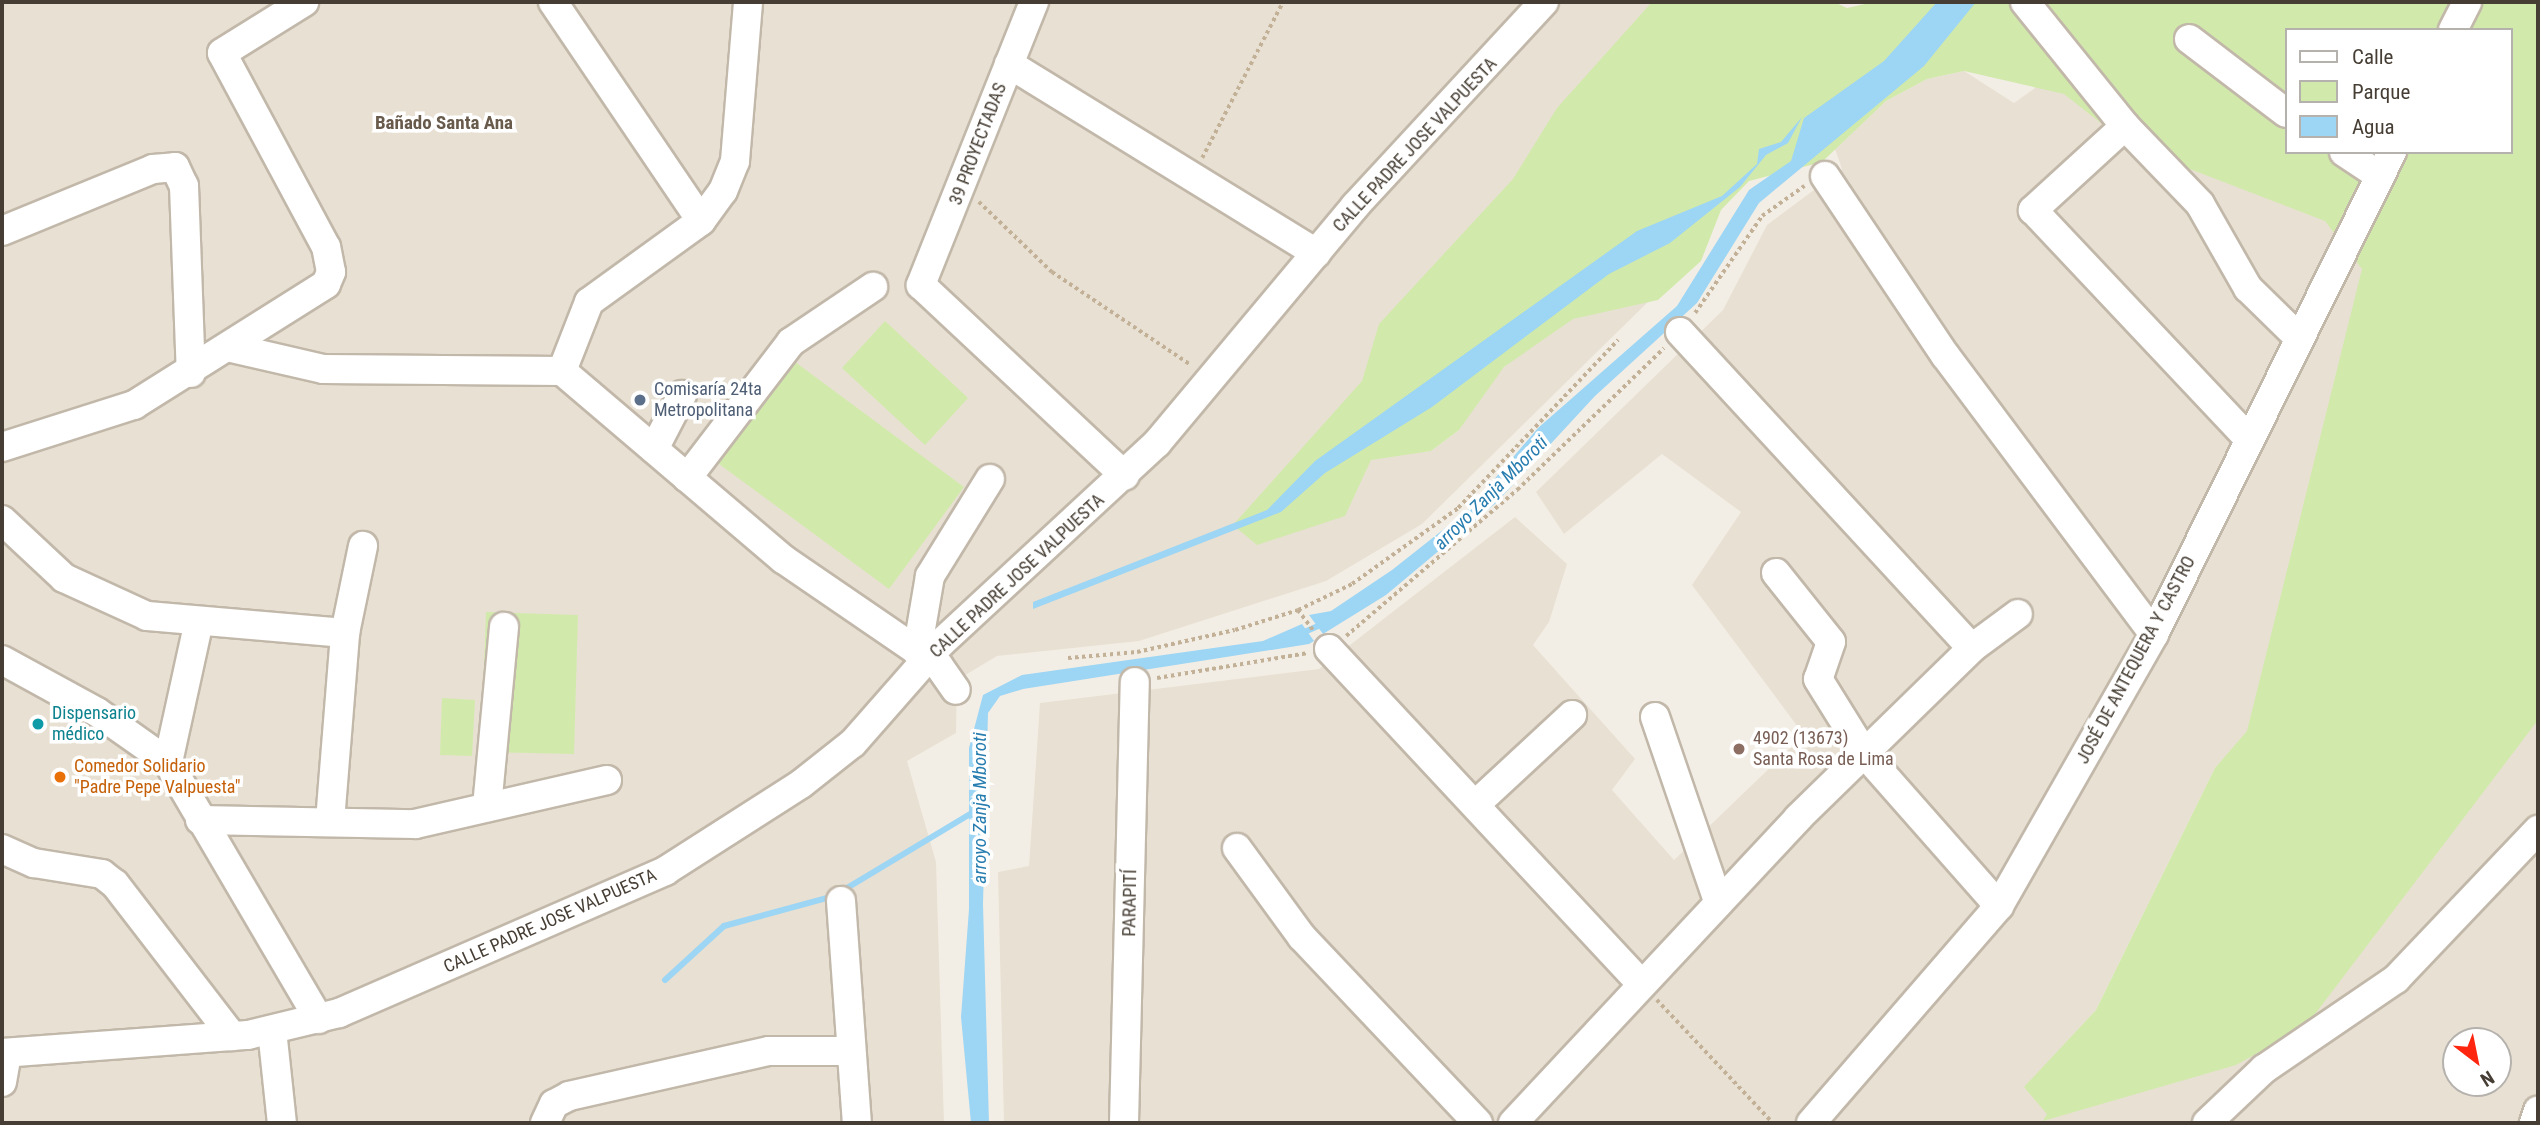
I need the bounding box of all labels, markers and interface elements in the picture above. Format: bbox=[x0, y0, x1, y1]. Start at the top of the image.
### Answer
legend bbox=[2284, 28, 2512, 154]
text: Calle bbox=[2352, 45, 2393, 69]
street label: CALLE PADRE JOSE VALPUESTA bbox=[1328, 53, 1502, 237]
street label: 39 PROYECTADAS bbox=[945, 80, 1011, 208]
text: Parque bbox=[2352, 80, 2410, 104]
district label: Bañado Santa Ana bbox=[375, 112, 513, 134]
text: Agua bbox=[2352, 115, 2395, 139]
place label: Comisaría 24ta Metropolitana bbox=[654, 379, 762, 422]
marker: Comisaría 24ta Metropolitana bbox=[632, 392, 648, 408]
water label: arroyo Zanja Mboroti bbox=[1429, 431, 1553, 555]
street label: CALLE PADRE JOSE VALPUESTA bbox=[925, 489, 1109, 663]
street label: JOSÉ DE ANTEQUERA Y CASTRO bbox=[2072, 552, 2200, 768]
place label: Dispensario médico bbox=[52, 703, 136, 746]
marker: Dispensario médico bbox=[30, 716, 46, 732]
place label: 4902 (13673) Santa Rosa de Lima bbox=[1753, 728, 1894, 770]
water label: arroyo Zanja Mboroti bbox=[969, 732, 991, 884]
marker: 4902 (13673) Santa Rosa de Lima bbox=[1731, 741, 1747, 757]
place label: Comedor Solidario "Padre Pepe Valpuesta" bbox=[74, 756, 241, 798]
marker: Comedor Solidario "Padre Pepe Valpuesta" bbox=[52, 769, 68, 785]
street label: CALLE PADRE JOSE VALPUESTA bbox=[440, 864, 660, 978]
street label: PARAPITÍ bbox=[1119, 869, 1141, 937]
north arrow bbox=[2442, 1027, 2512, 1097]
text: N bbox=[2476, 1066, 2498, 1091]

